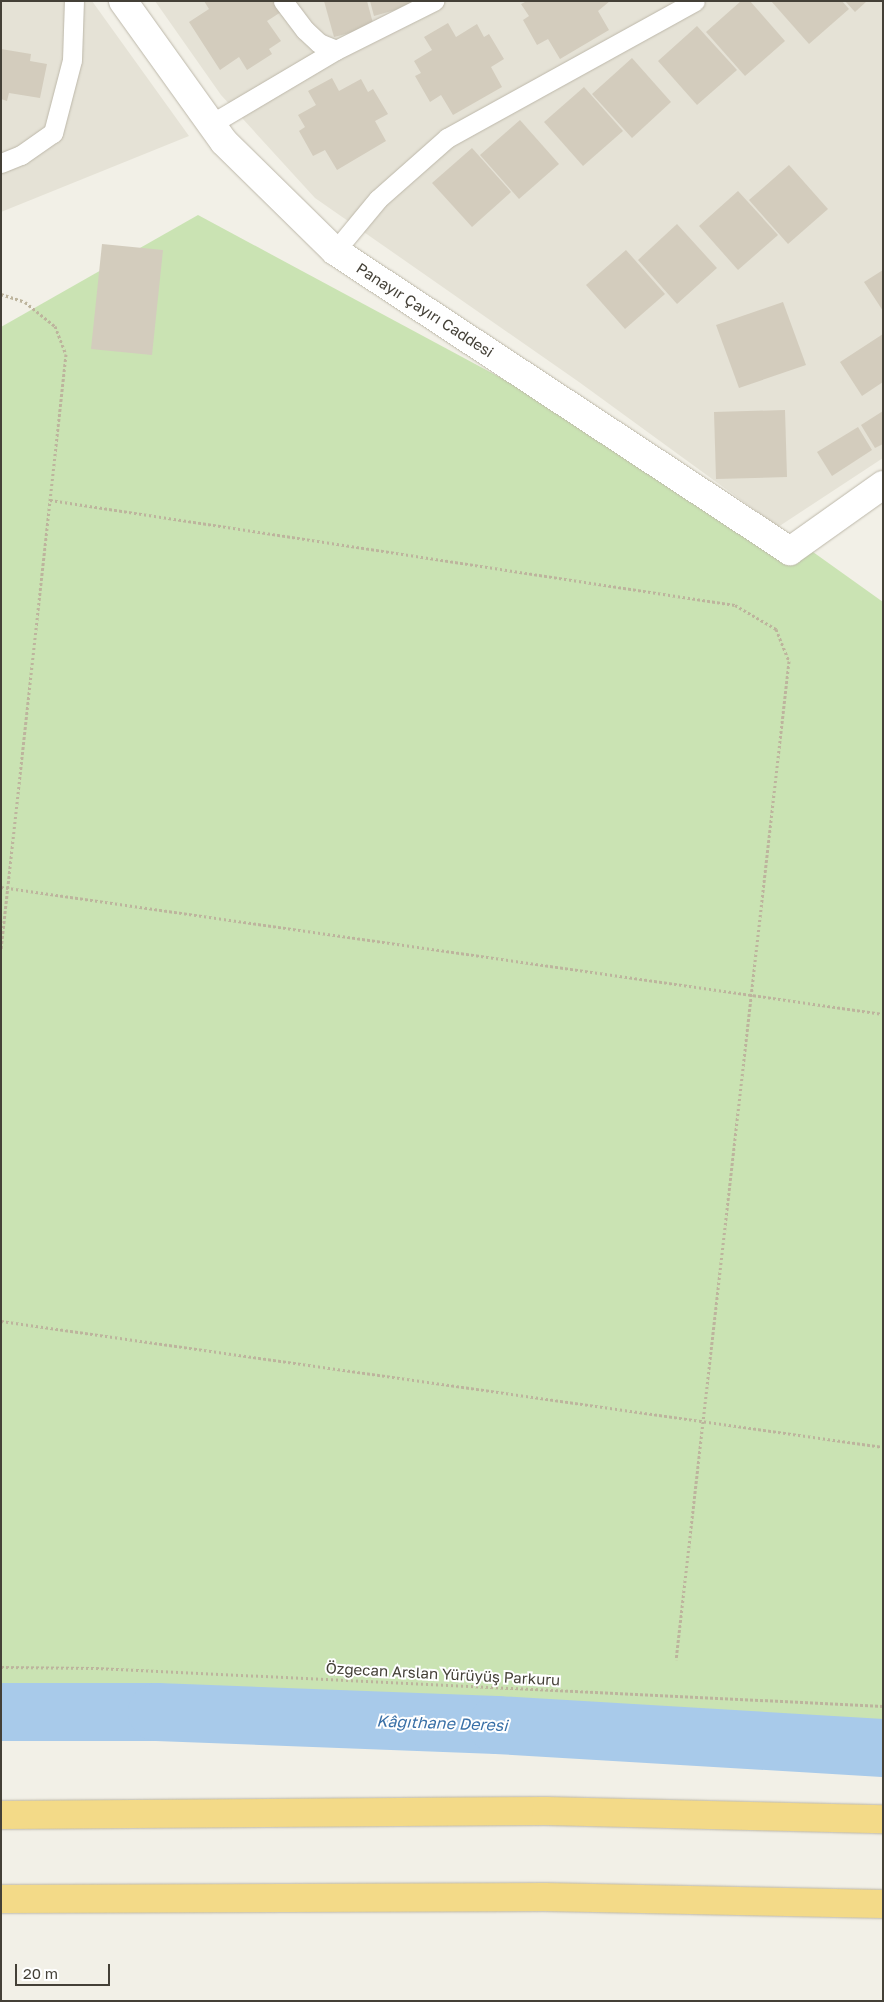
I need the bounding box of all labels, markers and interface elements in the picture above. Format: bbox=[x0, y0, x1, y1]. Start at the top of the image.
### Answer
street label: Panayır Çayırı Caddesi bbox=[353, 259, 497, 361]
street label: Özgecan Arslan Yürüyüş Parkuru bbox=[325, 1659, 561, 1689]
water label: Kâğıthane Deresi bbox=[376, 1711, 508, 1735]
scale bar bbox=[18, 1954, 112, 1986]
text: 20 m bbox=[23, 1964, 58, 1982]

